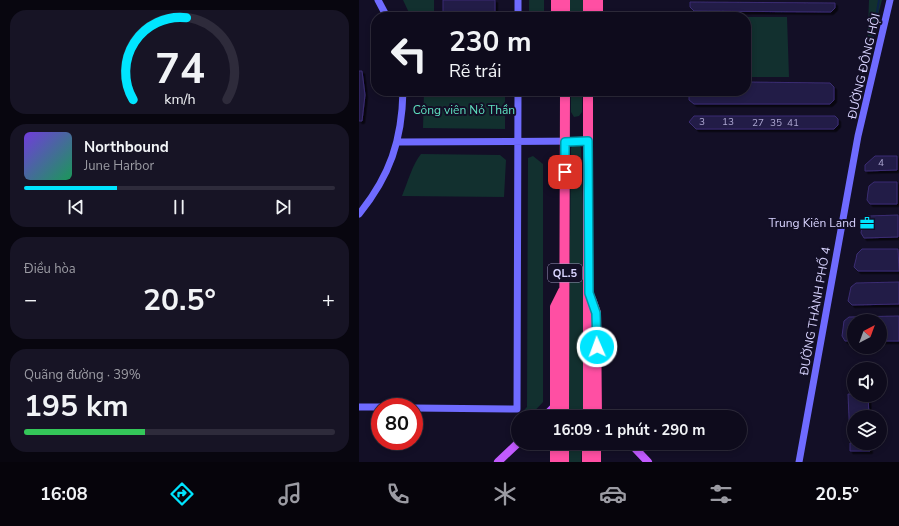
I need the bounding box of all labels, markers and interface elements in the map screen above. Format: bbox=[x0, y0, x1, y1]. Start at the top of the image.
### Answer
street label: ĐƯỜNG ĐÔNG HỘI bbox=[844, 12, 884, 121]
text: 230 m bbox=[449, 23, 532, 61]
icon: left bbox=[383, 28, 435, 80]
text: 74 bbox=[155, 41, 204, 98]
text: Rẽ trái bbox=[449, 59, 501, 83]
text: km/h bbox=[164, 90, 195, 109]
park label: Công viên Nỏ Thần bbox=[413, 102, 515, 118]
house number: 3 bbox=[699, 115, 705, 129]
house number: 13 bbox=[722, 115, 734, 129]
house number: 27 bbox=[752, 116, 764, 130]
house number: 35 bbox=[770, 116, 782, 130]
house number: 41 bbox=[787, 116, 799, 130]
text: Northbound bbox=[84, 137, 169, 157]
pin bbox=[548, 155, 582, 189]
house number: 4 bbox=[878, 156, 884, 170]
text: June Harbor bbox=[84, 157, 154, 175]
icon: arrive bbox=[554, 161, 576, 183]
icon: previous bbox=[65, 196, 87, 218]
icon: pause bbox=[168, 196, 190, 218]
icon: next bbox=[272, 196, 294, 218]
place label: Trung Kiên Land bbox=[768, 215, 856, 231]
office icon: Trung Kiên Land bbox=[859, 215, 875, 231]
street label: ĐƯỜNG THÀNH PHỐ 4 bbox=[795, 245, 834, 377]
text: Điều hòa bbox=[24, 260, 76, 278]
road number: QL.5 bbox=[548, 264, 582, 282]
text: 20.5° bbox=[143, 280, 216, 321]
text: − bbox=[24, 285, 37, 315]
text: + bbox=[322, 285, 335, 315]
north arrow bbox=[847, 314, 887, 354]
map controls bbox=[847, 314, 887, 450]
position arrow bbox=[576, 326, 618, 368]
button: sound bbox=[847, 362, 887, 402]
text: Quãng đường · 39% bbox=[24, 366, 141, 384]
text: 195 km bbox=[24, 386, 129, 427]
speed limit sign: 80 bbox=[371, 398, 423, 450]
button: layers bbox=[847, 410, 887, 450]
text: 16:09 · 1 phút · 290 m bbox=[553, 420, 705, 440]
icon: directions bbox=[168, 480, 196, 508]
icon: music bbox=[276, 480, 304, 508]
icon: phone bbox=[384, 480, 412, 508]
icon: climate bbox=[491, 480, 519, 508]
icon: car bbox=[599, 480, 627, 508]
icon: filters bbox=[707, 480, 735, 508]
text: 16:08 bbox=[40, 482, 88, 506]
text: 20.5° bbox=[815, 482, 859, 506]

